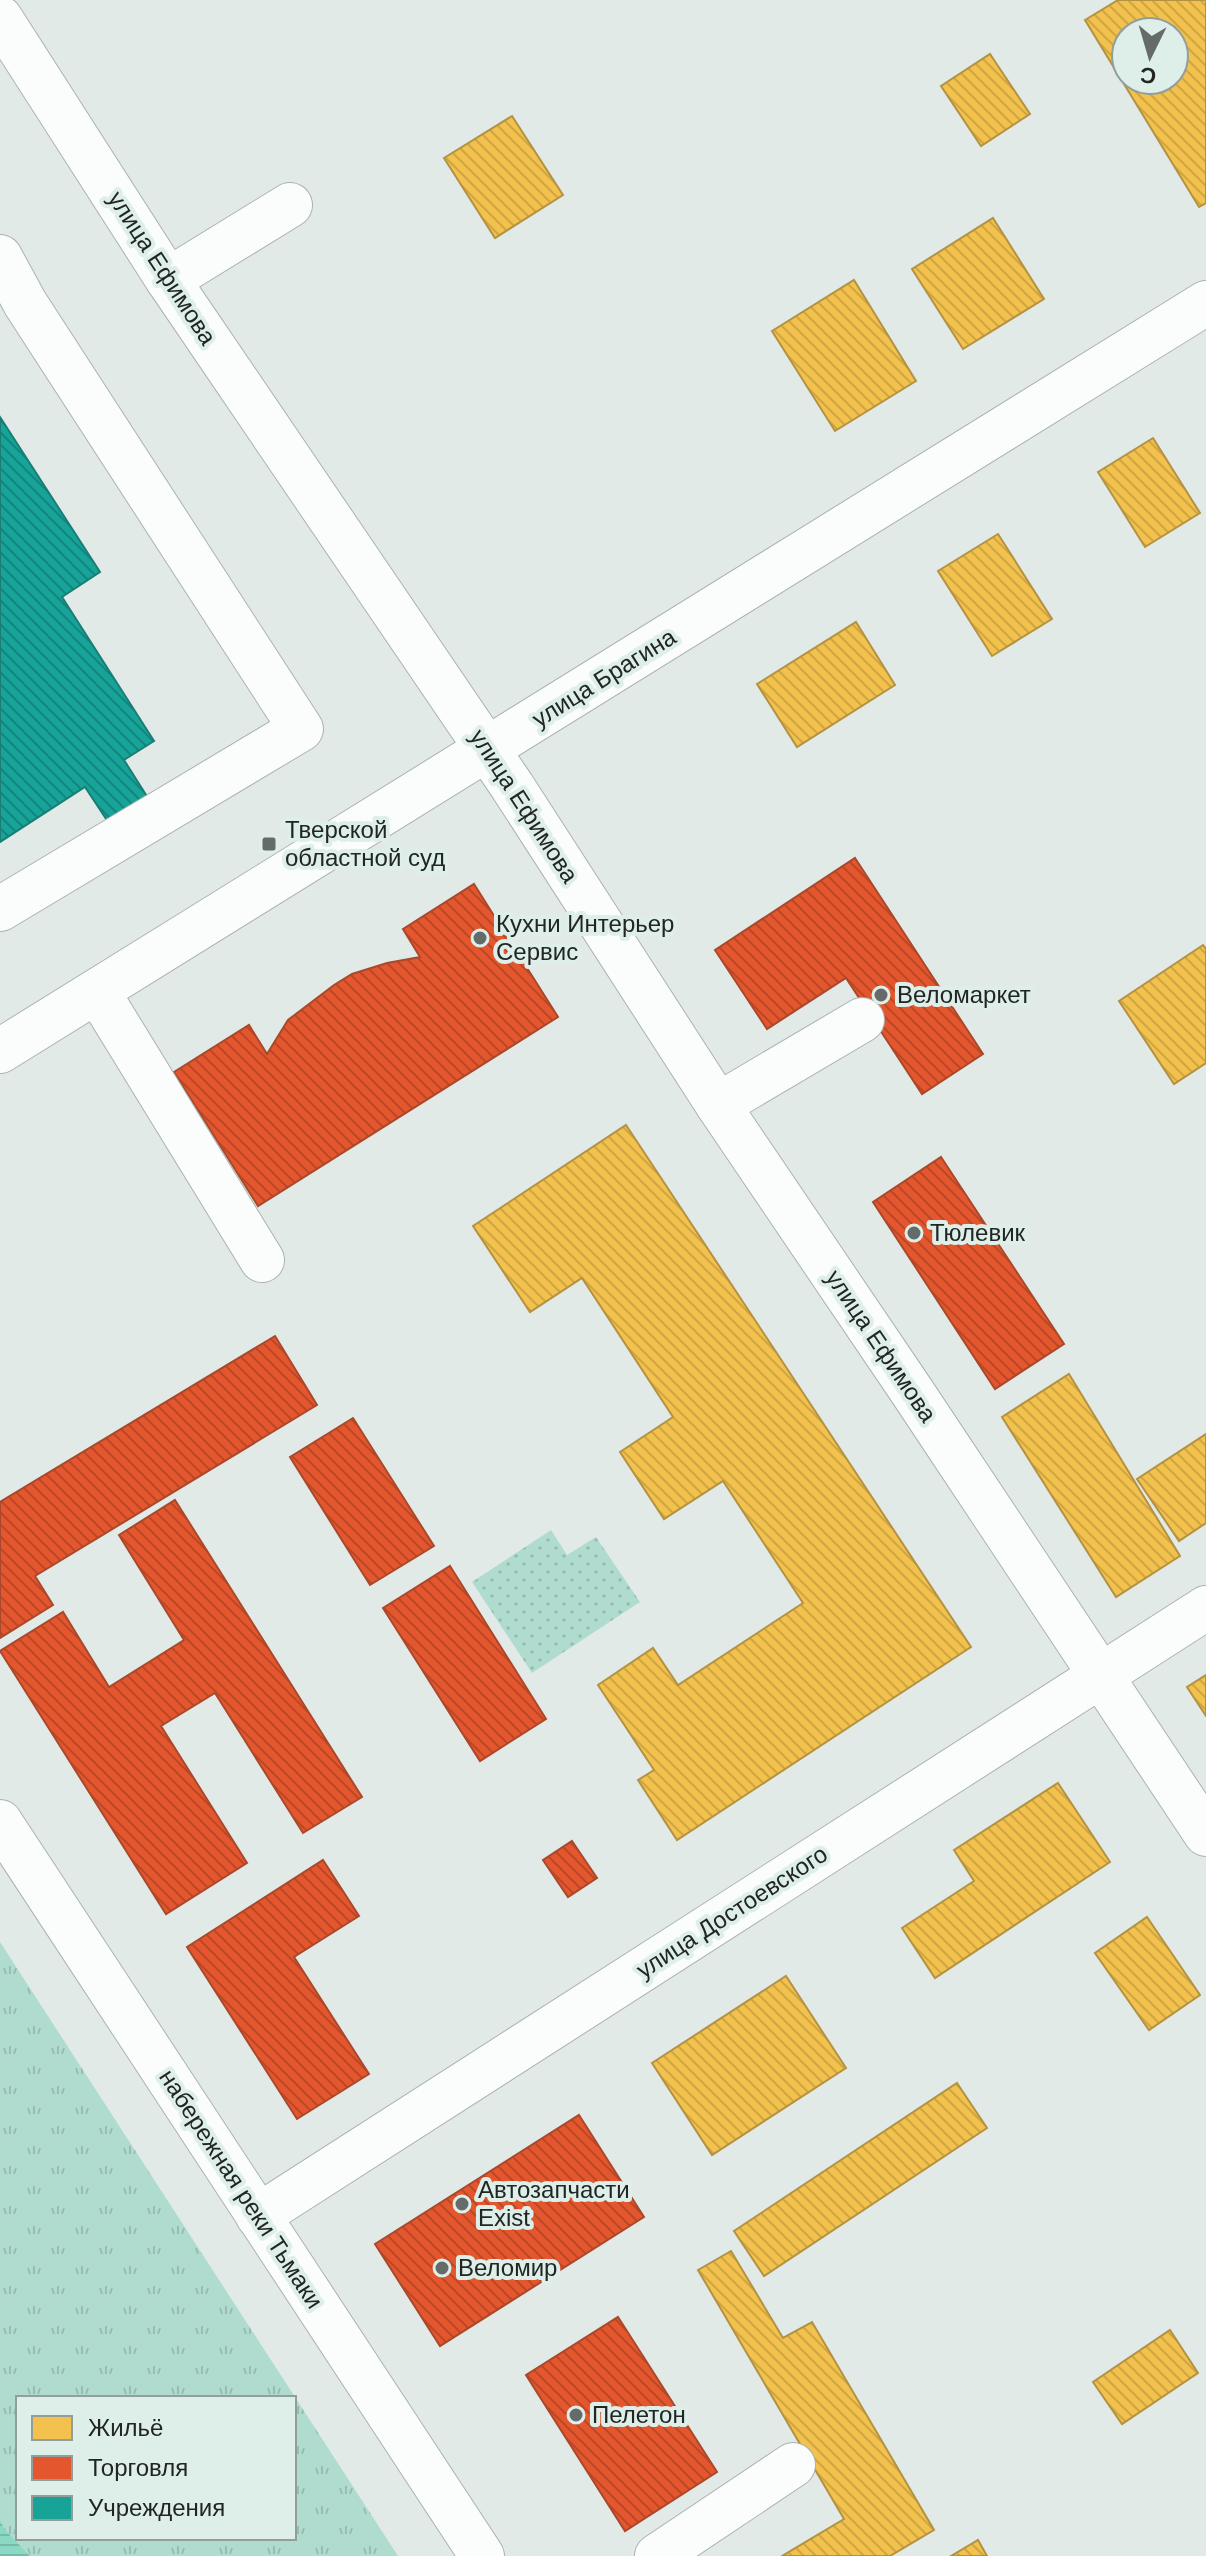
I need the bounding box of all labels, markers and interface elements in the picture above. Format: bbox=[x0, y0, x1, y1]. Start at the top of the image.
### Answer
north arrow bbox=[1110, 16, 1190, 96]
text: С bbox=[1139, 62, 1157, 89]
street label: улица Ефимова bbox=[103, 186, 222, 350]
street label: улица Брагина bbox=[527, 622, 681, 732]
street label: улица Ефимова bbox=[465, 724, 584, 888]
place label: Тверской областной суд bbox=[285, 816, 445, 871]
marker: Тверской областной суд bbox=[260, 835, 278, 853]
place label: Кухни Интерьер Сервис bbox=[496, 910, 674, 965]
marker: Кухни Интерьер Сервис bbox=[471, 929, 489, 947]
place label: Веломаркет bbox=[897, 981, 1031, 1008]
marker: Веломаркет bbox=[872, 986, 890, 1004]
place label: Тюлевик bbox=[930, 1219, 1026, 1246]
marker: Тюлевик bbox=[905, 1224, 923, 1242]
street label: улица Ефимова bbox=[821, 1265, 943, 1427]
street label: улица Достоевского bbox=[631, 1840, 832, 1983]
street label: набережная реки Тьмаки bbox=[154, 2064, 329, 2313]
place label: Автозапчасти Exist bbox=[478, 2176, 630, 2231]
marker: Автозапчасти Exist bbox=[453, 2195, 471, 2213]
place label: Веломир bbox=[458, 2254, 557, 2281]
marker: Веломир bbox=[433, 2259, 451, 2277]
legend bbox=[16, 2396, 296, 2540]
place label: Пелетон bbox=[592, 2401, 686, 2428]
marker: Пелетон bbox=[567, 2406, 585, 2424]
text: Жильё bbox=[88, 2414, 163, 2441]
text: Торговля bbox=[88, 2454, 188, 2481]
text: Учреждения bbox=[88, 2494, 225, 2521]

